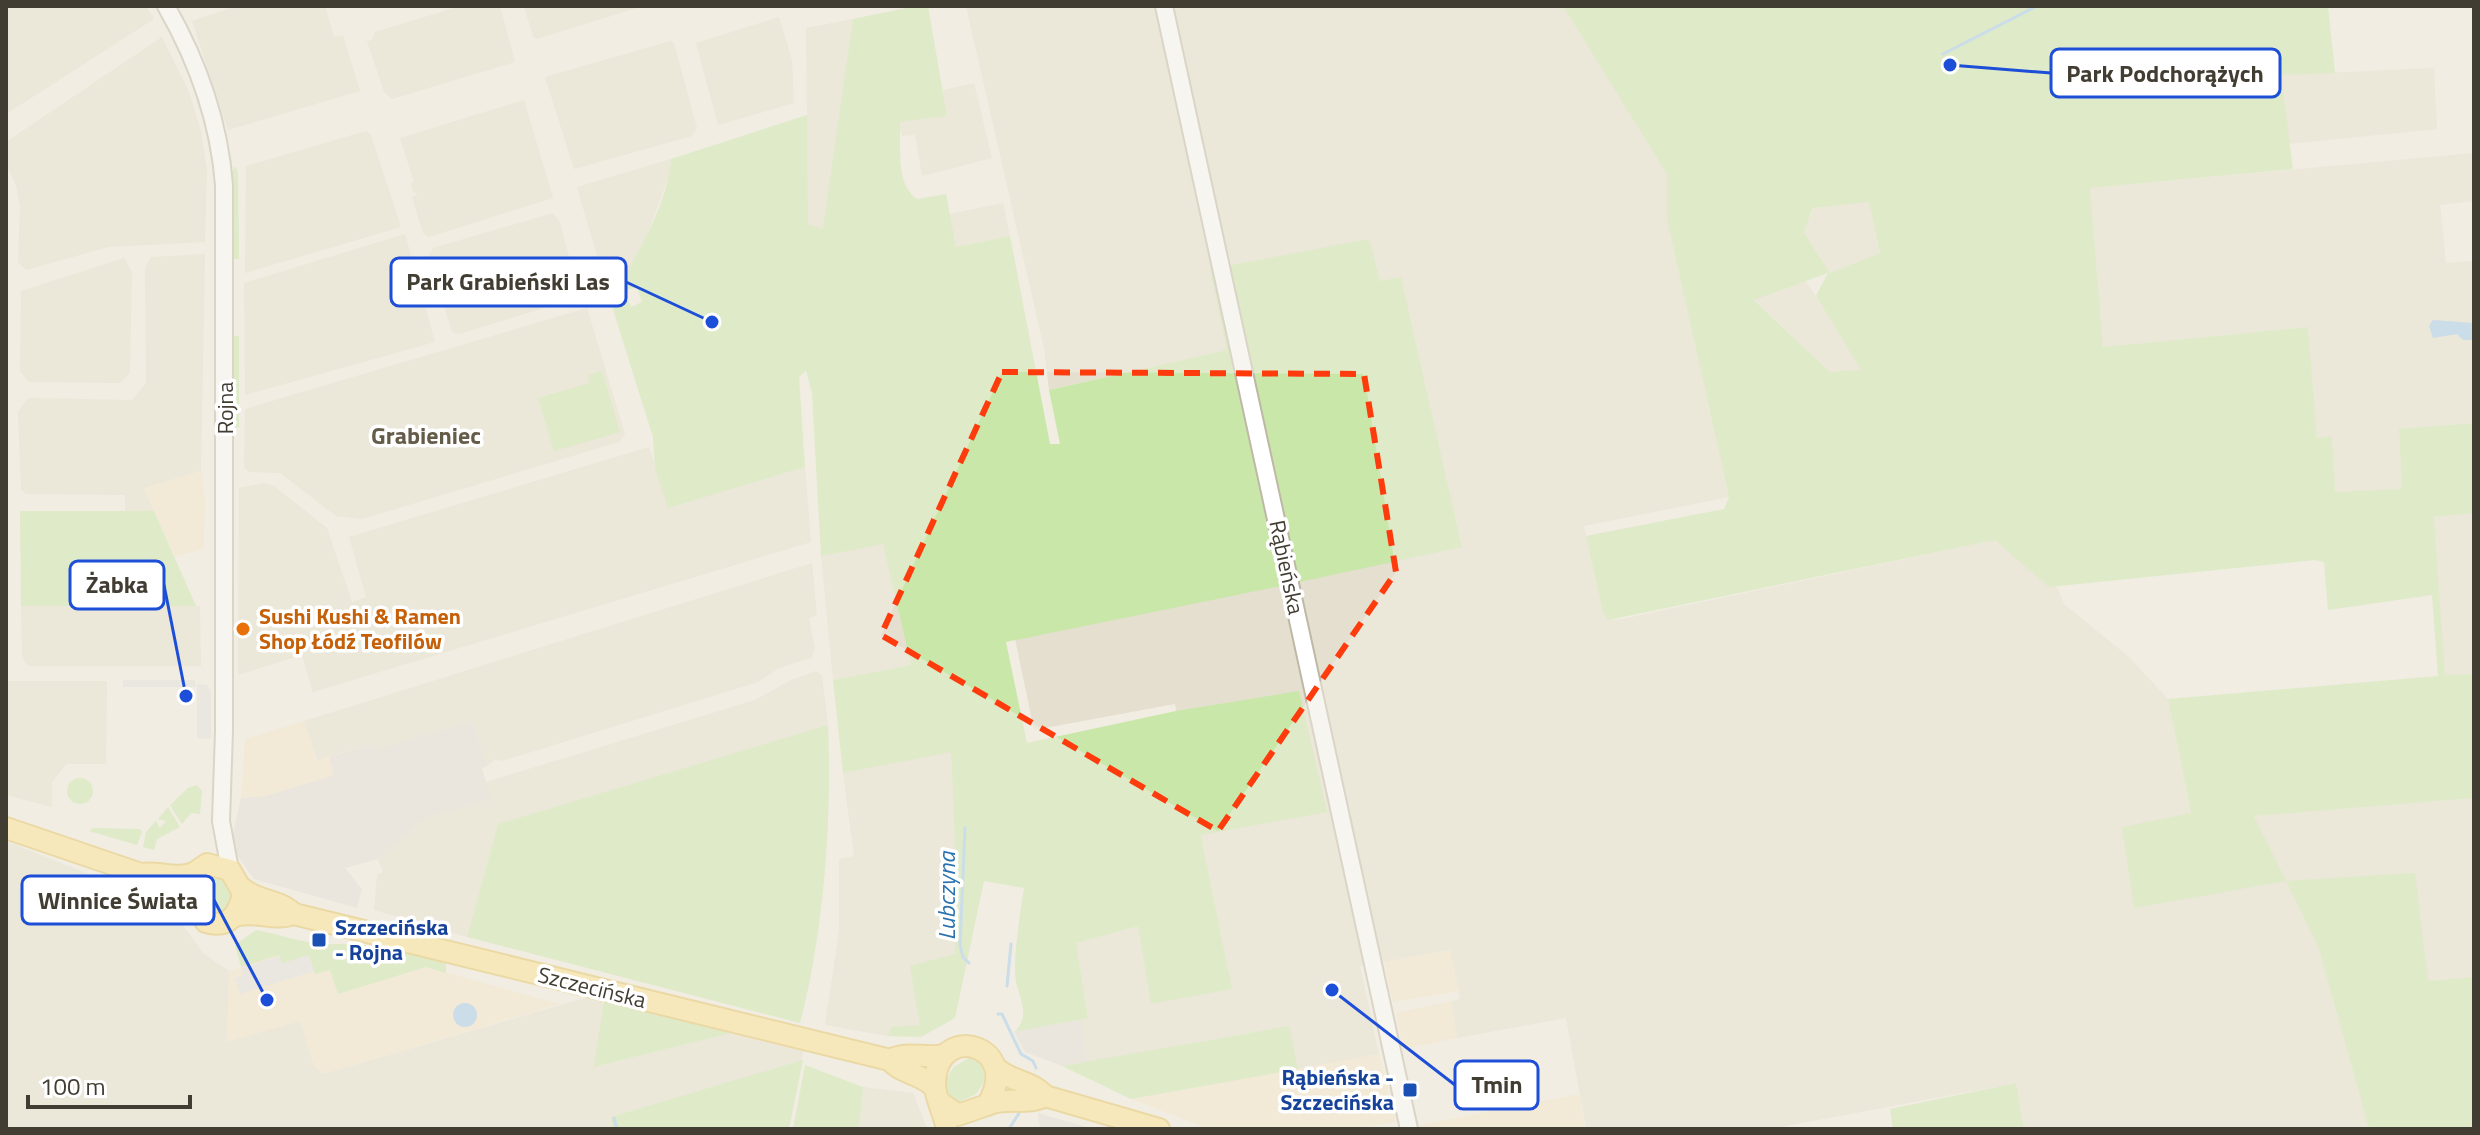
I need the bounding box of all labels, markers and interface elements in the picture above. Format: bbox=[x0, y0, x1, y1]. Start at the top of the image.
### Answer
callout: Park Podchorążych bbox=[2051, 49, 2280, 97]
text: Park Podchorążych bbox=[2066, 55, 2264, 91]
callout: Park Grabieński Las bbox=[391, 258, 626, 306]
text: Park Grabieński Las bbox=[406, 263, 610, 299]
street label: Rojna bbox=[208, 382, 242, 434]
district label: Grabieniec bbox=[371, 417, 481, 453]
street label: Rąbieńska bbox=[1260, 517, 1314, 617]
callout: Żabka bbox=[70, 561, 164, 609]
text: Żabka bbox=[86, 566, 148, 602]
place label: Sushi Kushi & Ramen Shop Łódź Teofilów bbox=[259, 599, 461, 658]
marker: Sushi Kushi & Ramen Shop Łódź Teofilów bbox=[234, 620, 252, 638]
water label: Lubczyna bbox=[928, 850, 964, 940]
callout: Winnice Świata bbox=[22, 876, 214, 924]
text: Winnice Świata bbox=[38, 882, 198, 918]
place label: Szczecińska - Rojna bbox=[335, 910, 449, 969]
marker: Szczecińska - Rojna bbox=[310, 931, 328, 949]
street label: Szczecińska bbox=[534, 957, 650, 1017]
scale bar bbox=[28, 1059, 190, 1109]
place label: Rąbieńska - Szczecińska bbox=[1280, 1060, 1394, 1119]
callout: Tmin bbox=[1455, 1061, 1538, 1109]
text: Tmin bbox=[1472, 1066, 1522, 1102]
text: 100 m bbox=[40, 1068, 106, 1104]
marker: Rąbieńska - Szczecińska bbox=[1401, 1081, 1419, 1099]

